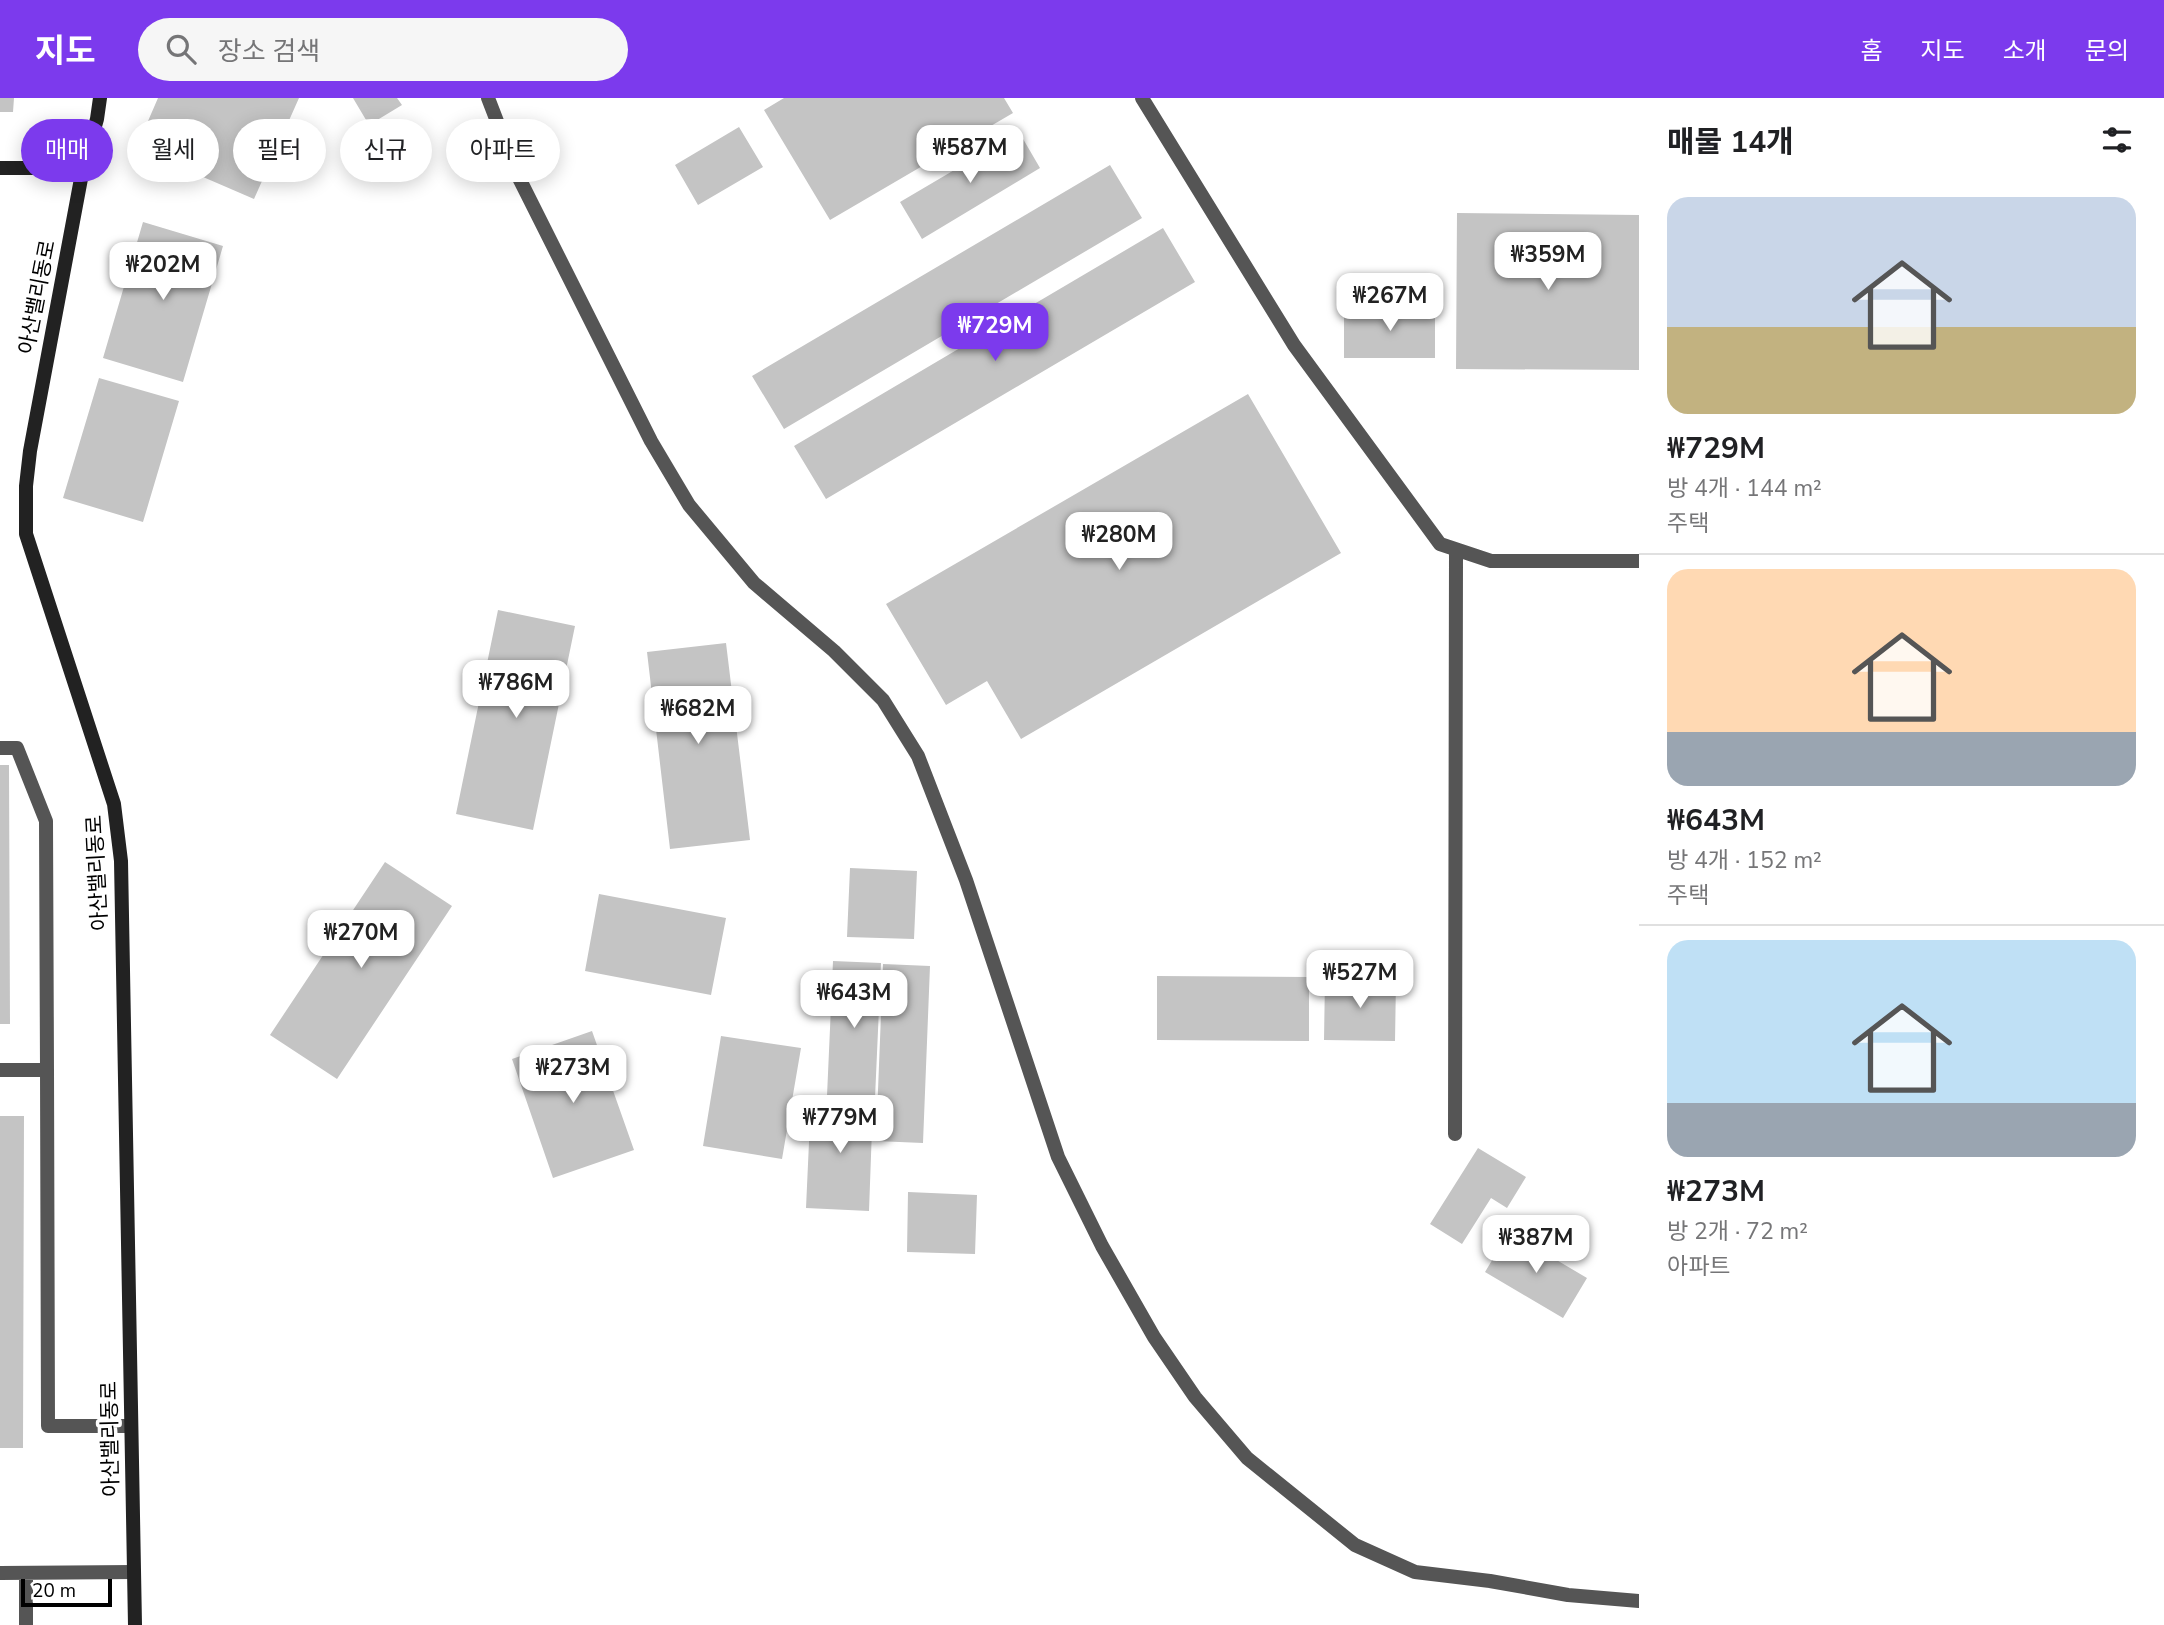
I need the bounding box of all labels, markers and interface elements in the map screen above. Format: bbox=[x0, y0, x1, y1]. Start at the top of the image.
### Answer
search box bbox=[138, 18, 628, 81]
text: 지도 bbox=[35, 29, 96, 74]
icon: search bbox=[162, 30, 200, 68]
text: 장소 검색 bbox=[218, 34, 320, 69]
text: 홈 bbox=[1860, 35, 1882, 67]
text: 지도 bbox=[1920, 35, 1965, 67]
text: 소개 bbox=[2003, 35, 2047, 67]
text: 문의 bbox=[2085, 35, 2129, 67]
chip: 매매 bbox=[21, 119, 113, 182]
chip: 월세 bbox=[127, 119, 219, 182]
chip: 필터 bbox=[233, 119, 326, 182]
chip: 신규 bbox=[340, 119, 432, 182]
chip: 아파트 bbox=[446, 119, 560, 182]
icon: filters bbox=[2098, 121, 2136, 159]
text: 매물 14개 bbox=[1667, 122, 1794, 163]
pin: ₩587M bbox=[921, 126, 1019, 185]
text: ₩587M bbox=[932, 132, 1008, 163]
pin: ₩359M bbox=[1499, 232, 1597, 292]
street label: 아산밸리동로 bbox=[12, 237, 62, 357]
text: ₩359M bbox=[1510, 239, 1586, 270]
pin: ₩202M bbox=[114, 242, 212, 302]
icon: home bbox=[1839, 242, 1965, 368]
text: ₩202M bbox=[125, 249, 201, 280]
pin: ₩267M bbox=[1341, 274, 1439, 333]
text: ₩267M bbox=[1352, 280, 1428, 311]
pin: ₩729M bbox=[946, 303, 1044, 363]
text: ₩729M bbox=[957, 310, 1033, 341]
text: ₩729M bbox=[1667, 428, 1765, 469]
text: 방 4개 · 144 m² bbox=[1667, 473, 1822, 504]
text: 주택 bbox=[1667, 508, 1709, 539]
pin: ₩280M bbox=[1070, 512, 1168, 572]
text: ₩280M bbox=[1081, 519, 1157, 550]
icon: home bbox=[1839, 614, 1965, 740]
pin: ₩786M bbox=[467, 660, 565, 720]
text: ₩786M bbox=[478, 667, 554, 698]
pin: ₩682M bbox=[649, 686, 747, 746]
text: ₩682M bbox=[660, 693, 736, 724]
text: ₩643M bbox=[1667, 800, 1765, 841]
street label: 아산밸리동로 bbox=[80, 814, 114, 932]
text: 방 4개 · 152 m² bbox=[1667, 845, 1822, 876]
text: 주택 bbox=[1667, 880, 1709, 911]
pin: ₩270M bbox=[312, 910, 410, 970]
text: ₩270M bbox=[323, 917, 399, 948]
pin: ₩527M bbox=[1311, 950, 1409, 1010]
text: ₩527M bbox=[1322, 957, 1398, 988]
pin: ₩643M bbox=[805, 970, 903, 1030]
text: ₩643M bbox=[816, 977, 892, 1008]
icon: home bbox=[1839, 985, 1965, 1111]
pin: ₩273M bbox=[524, 1046, 622, 1105]
text: ₩273M bbox=[535, 1052, 611, 1083]
pin: ₩779M bbox=[791, 1096, 889, 1155]
text: ₩779M bbox=[802, 1102, 878, 1133]
text: ₩273M bbox=[1667, 1171, 1765, 1212]
pin: ₩387M bbox=[1487, 1216, 1585, 1275]
text: 방 2개 · 72 m² bbox=[1667, 1216, 1808, 1247]
text: ₩387M bbox=[1498, 1222, 1574, 1253]
text: 아파트 bbox=[1667, 1251, 1730, 1282]
street label: 아산밸리동로 bbox=[95, 1381, 125, 1497]
scale bar bbox=[21, 1576, 112, 1608]
text: 20 m bbox=[32, 1578, 76, 1604]

